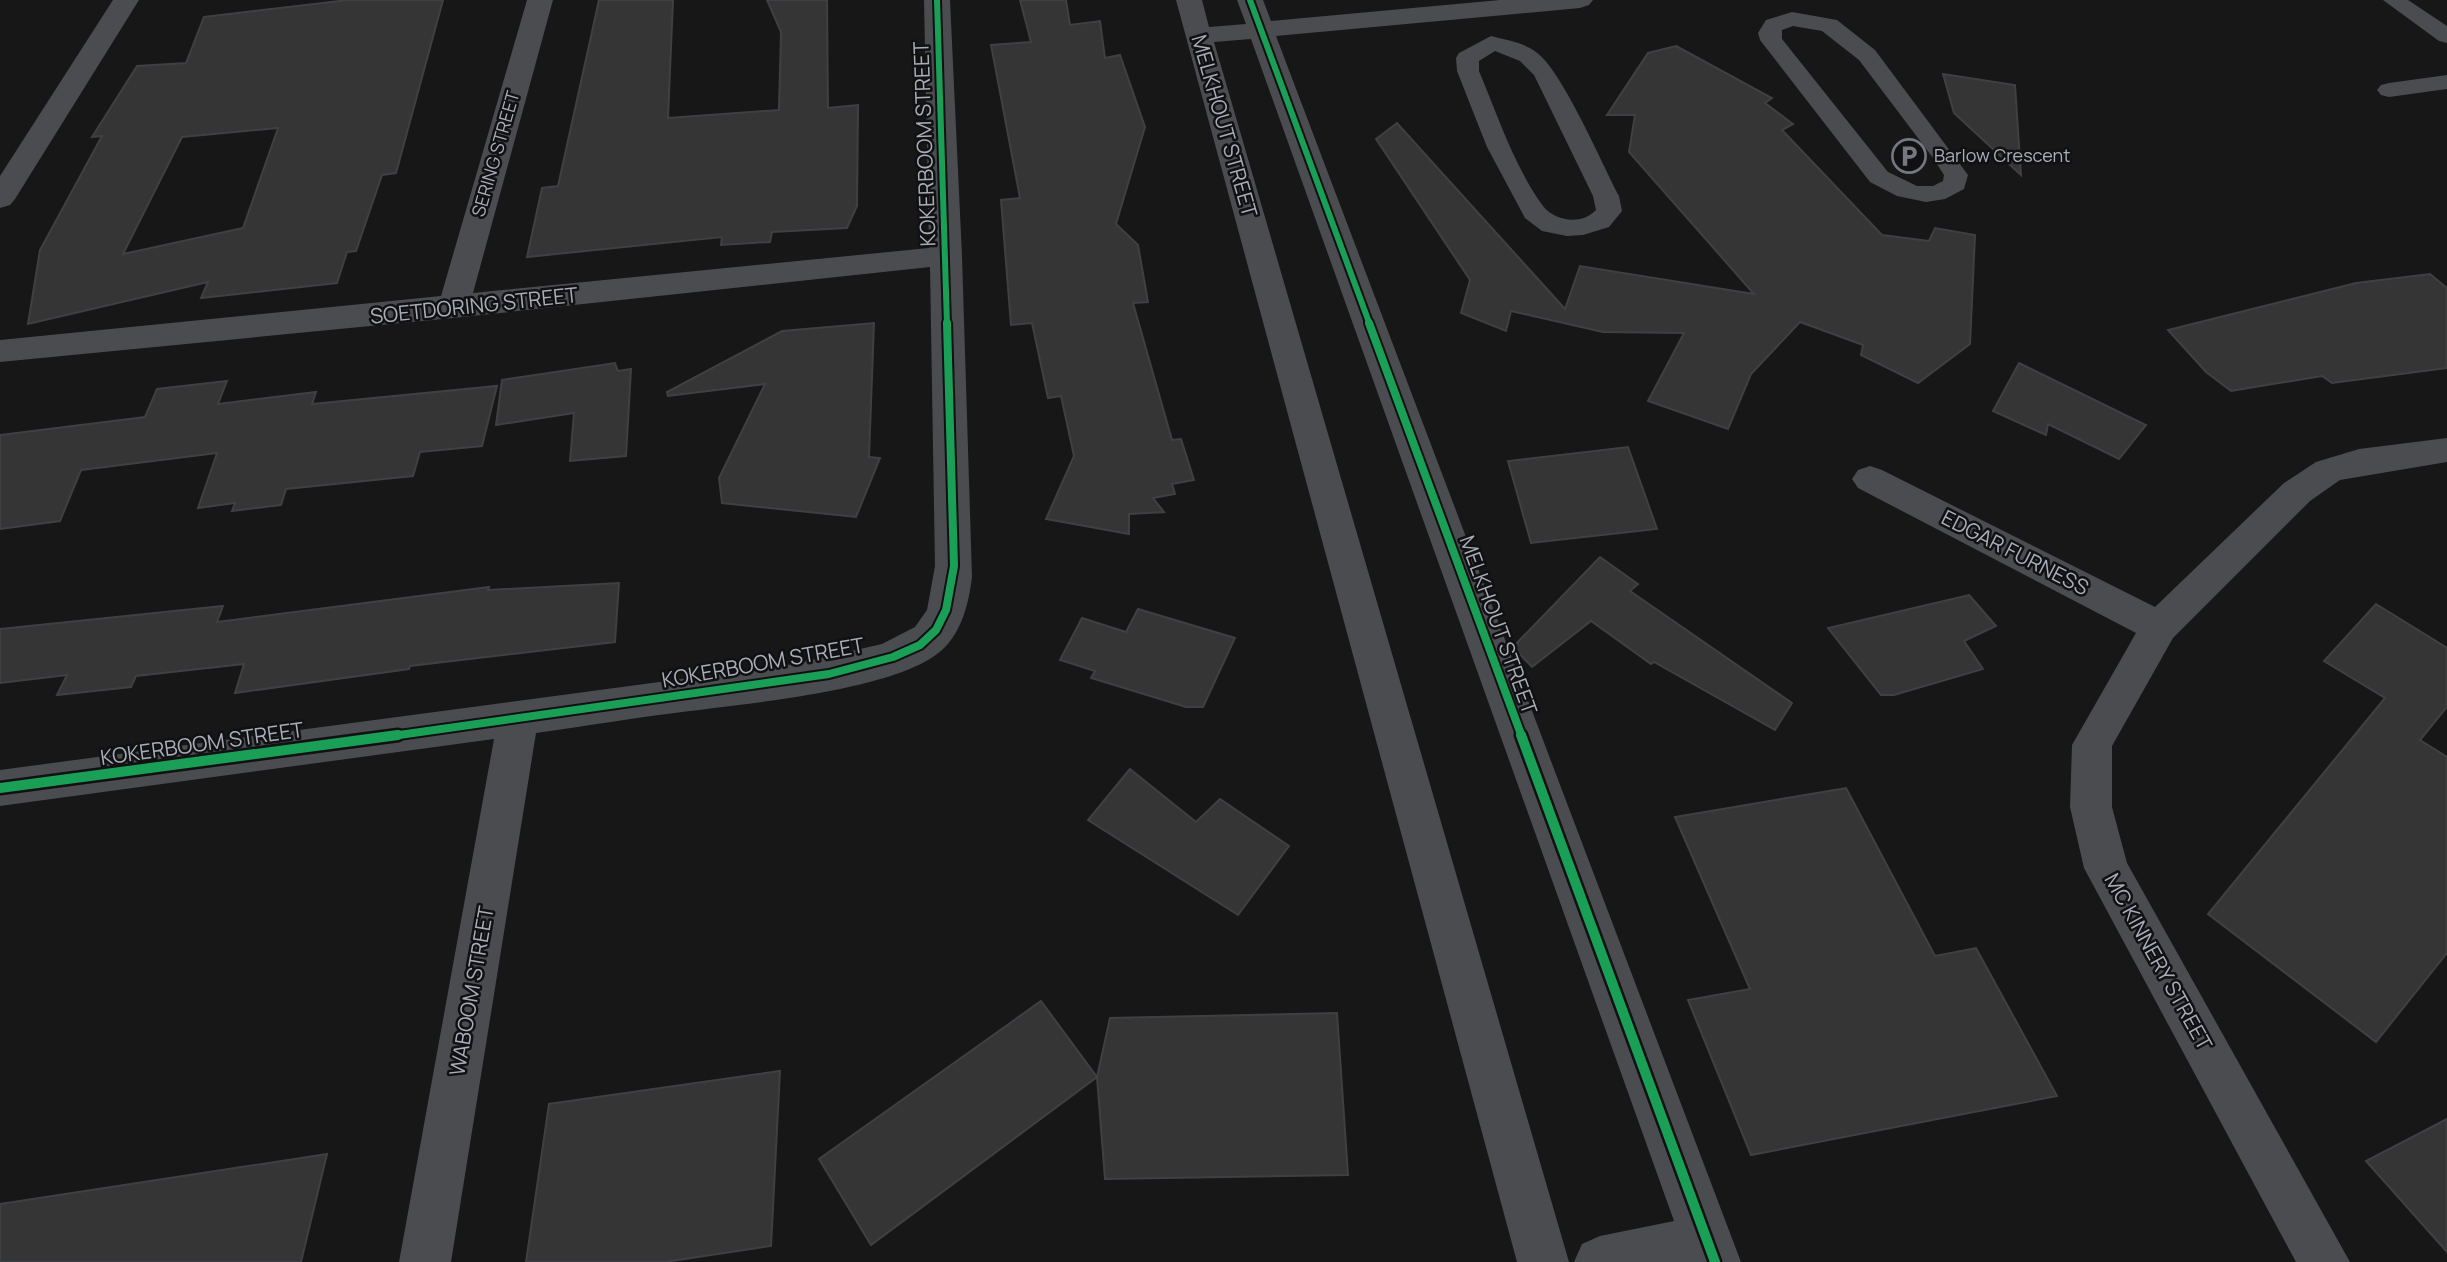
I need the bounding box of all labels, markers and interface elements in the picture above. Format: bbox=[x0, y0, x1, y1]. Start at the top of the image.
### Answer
street label: MELKHOUT STREET bbox=[1186, 31, 1265, 221]
street label: KOKERBOOM STREET bbox=[906, 41, 942, 247]
street label: SERING STREET bbox=[466, 88, 525, 219]
parking icon: Barlow Crescent bbox=[1890, 137, 1928, 175]
place label: Barlow Crescent bbox=[1934, 143, 2070, 167]
street label: SOETDORING STREET bbox=[369, 280, 580, 330]
street label: EDGAR FURNESS bbox=[1937, 503, 2094, 601]
street label: MELKHOUT STREET bbox=[1454, 531, 1544, 718]
street label: KOKERBOOM STREET bbox=[659, 630, 867, 694]
street label: KOKERBOOM STREET bbox=[98, 715, 306, 771]
street label: MC KINNERY STREET bbox=[2099, 868, 2219, 1055]
street label: WABOOM STREET bbox=[442, 903, 500, 1078]

